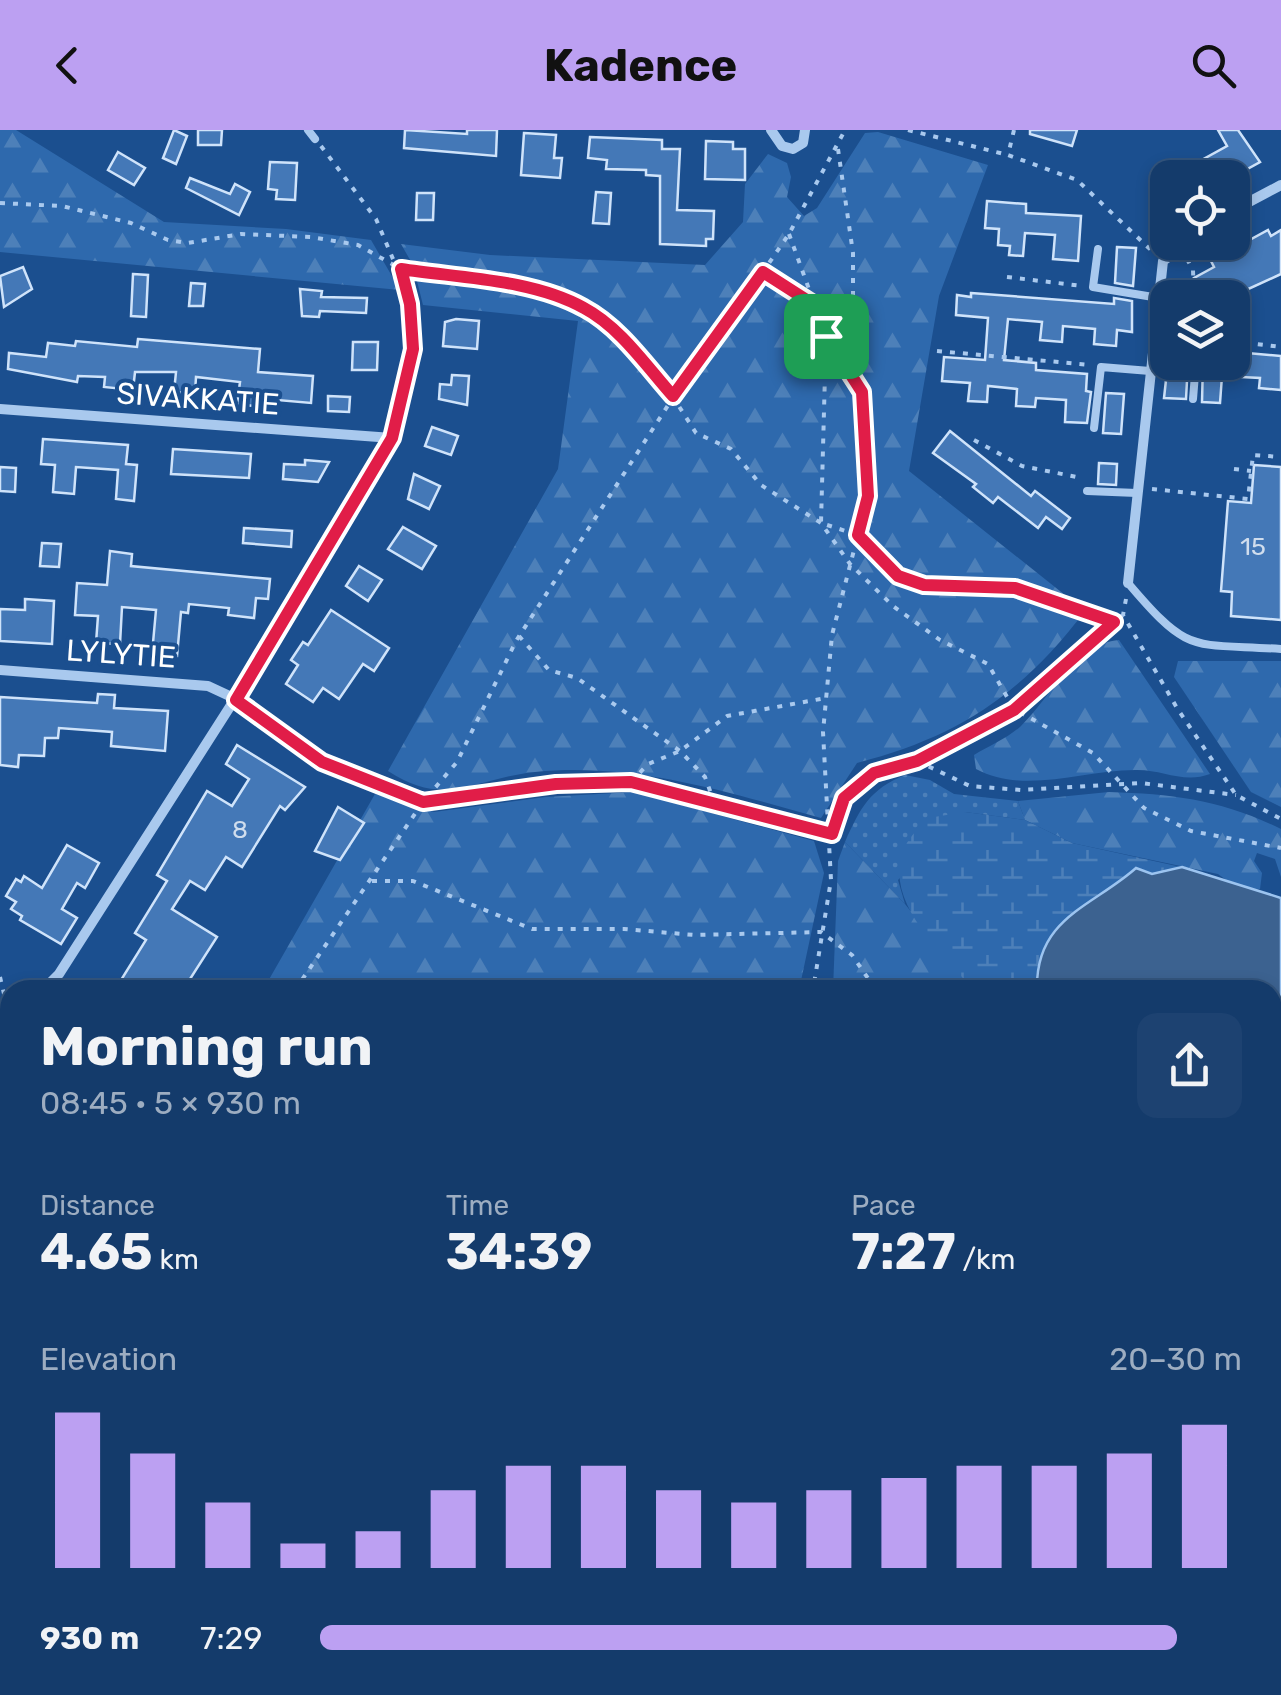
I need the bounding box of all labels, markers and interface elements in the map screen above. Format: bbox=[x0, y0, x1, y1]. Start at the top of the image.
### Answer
icon: back bbox=[40, 38, 95, 93]
icon: search bbox=[1186, 38, 1241, 93]
text: Kadence bbox=[544, 39, 737, 92]
map controls bbox=[1150, 160, 1250, 380]
button: locate bbox=[1150, 160, 1250, 260]
button: layers bbox=[1150, 280, 1250, 380]
pin bbox=[784, 294, 869, 379]
icon: arrive bbox=[799, 309, 854, 364]
street label: SIVAKKATIE bbox=[116, 375, 280, 423]
house number: 15 bbox=[1240, 532, 1266, 561]
street label: LYLYTIE bbox=[65, 632, 177, 676]
house number: 8 bbox=[232, 815, 248, 844]
button: share bbox=[1137, 1013, 1242, 1118]
text: Morning run bbox=[40, 1014, 373, 1079]
text: 08:45 · 5 × 930 m bbox=[40, 1084, 301, 1122]
text: Distance bbox=[40, 1189, 155, 1222]
text: Time bbox=[446, 1189, 509, 1222]
text: Pace bbox=[851, 1189, 916, 1222]
text: 4.65 bbox=[40, 1222, 153, 1282]
text: 34:39 bbox=[446, 1222, 592, 1282]
text: 7:27 bbox=[851, 1222, 956, 1282]
text: km bbox=[153, 1243, 199, 1276]
text: /km bbox=[956, 1243, 1015, 1276]
text: Elevation bbox=[40, 1340, 177, 1378]
text: 20–30 m bbox=[1109, 1340, 1242, 1378]
text: 930 m bbox=[40, 1619, 139, 1657]
text: 7:29 bbox=[200, 1619, 262, 1657]

